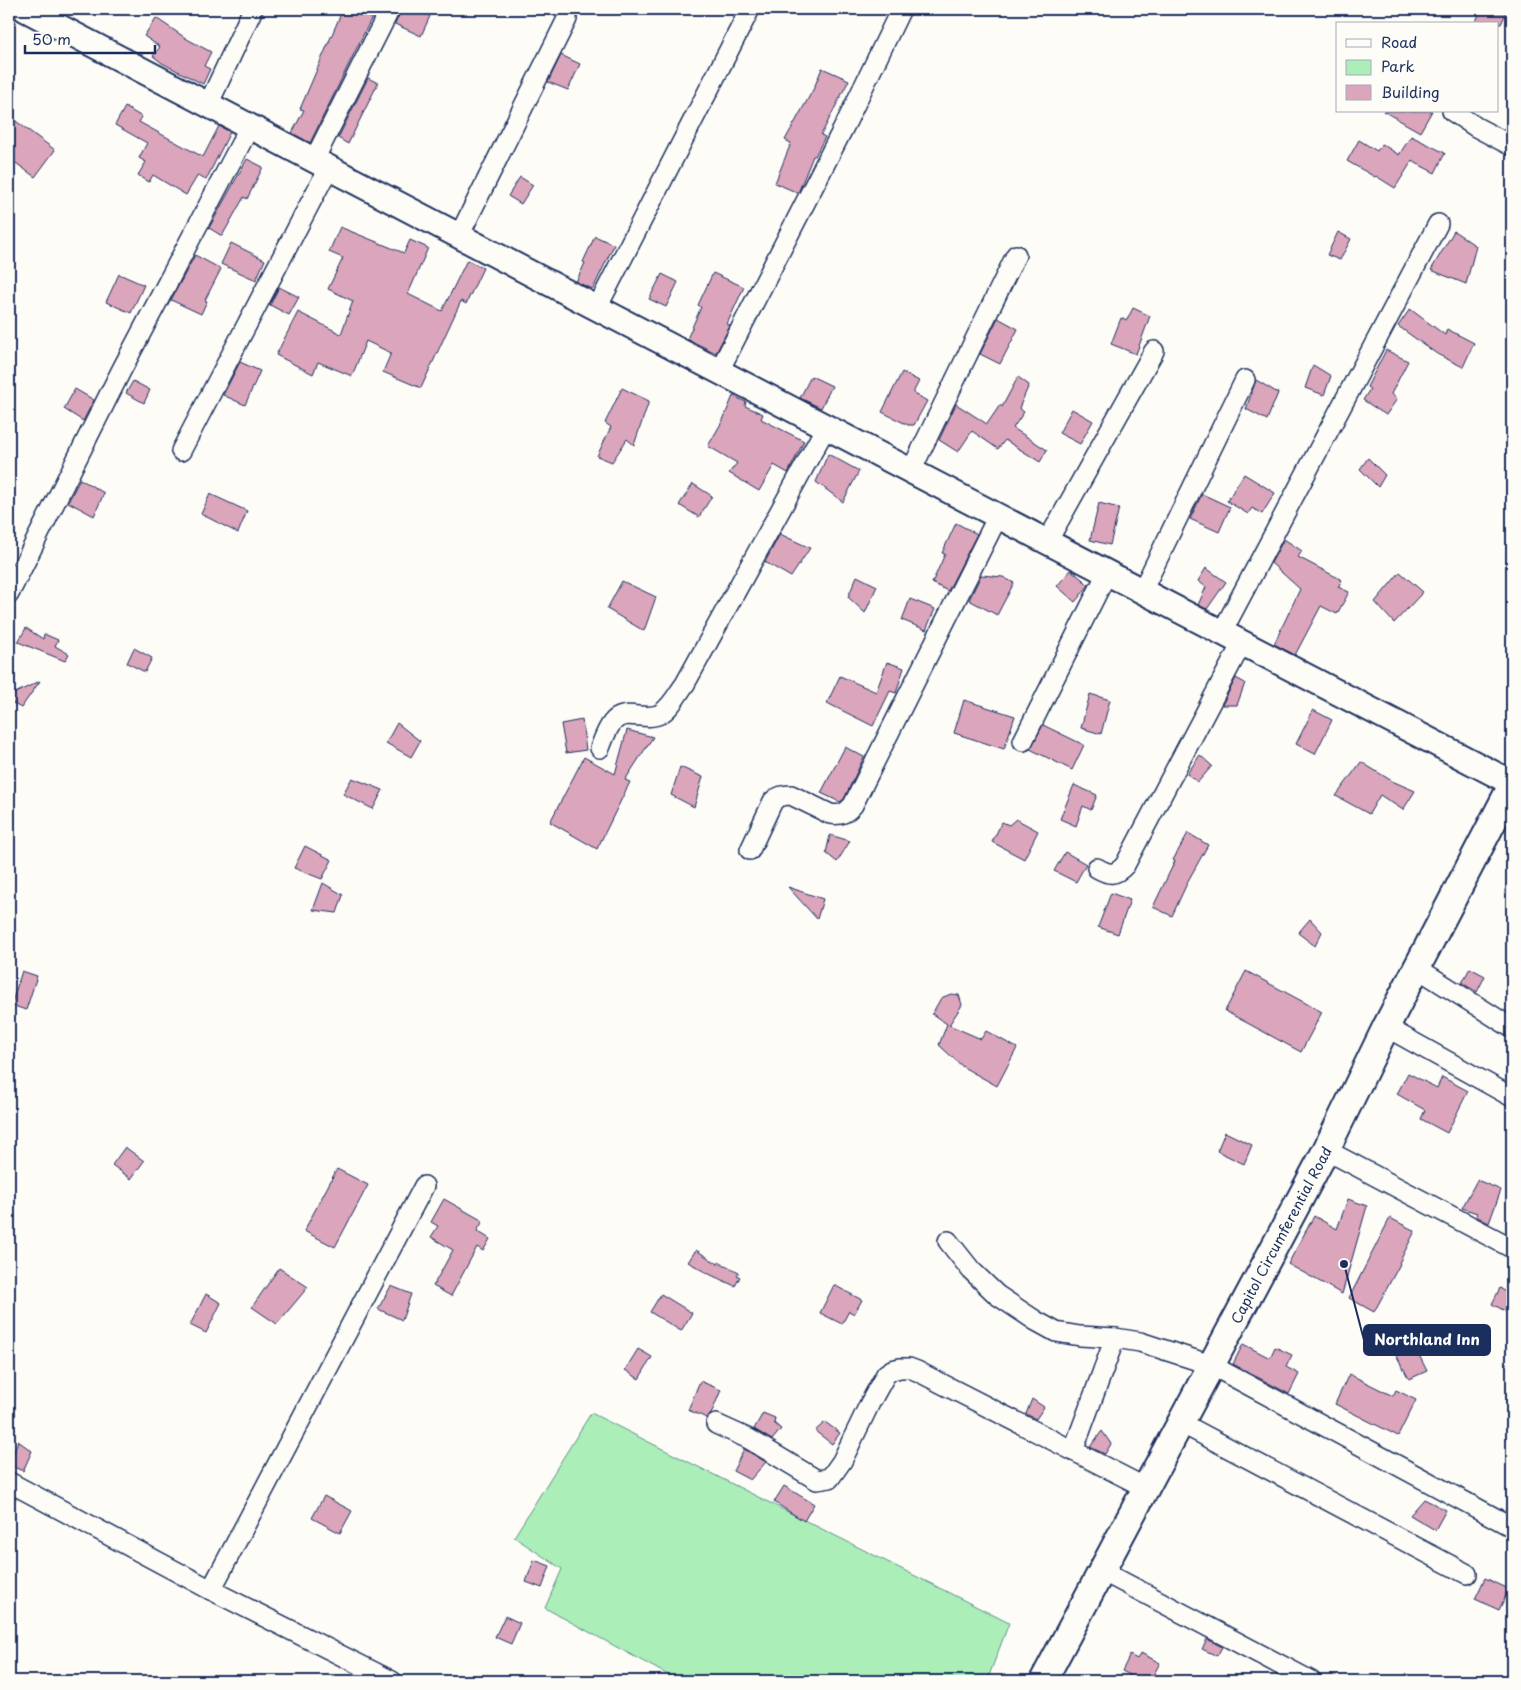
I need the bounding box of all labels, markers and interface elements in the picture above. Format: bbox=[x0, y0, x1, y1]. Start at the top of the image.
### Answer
scale bar bbox=[25, 22, 155, 54]
legend bbox=[1336, 22, 1498, 112]
text: 50 m bbox=[32, 27, 71, 50]
text: Road bbox=[1381, 30, 1417, 53]
text: Park bbox=[1381, 54, 1415, 77]
text: Building bbox=[1381, 80, 1440, 103]
street label: Capitol Circumferential Road bbox=[1225, 1143, 1337, 1327]
callout: Northland Inn bbox=[1364, 1325, 1490, 1355]
text: Northland Inn bbox=[1374, 1327, 1480, 1350]

